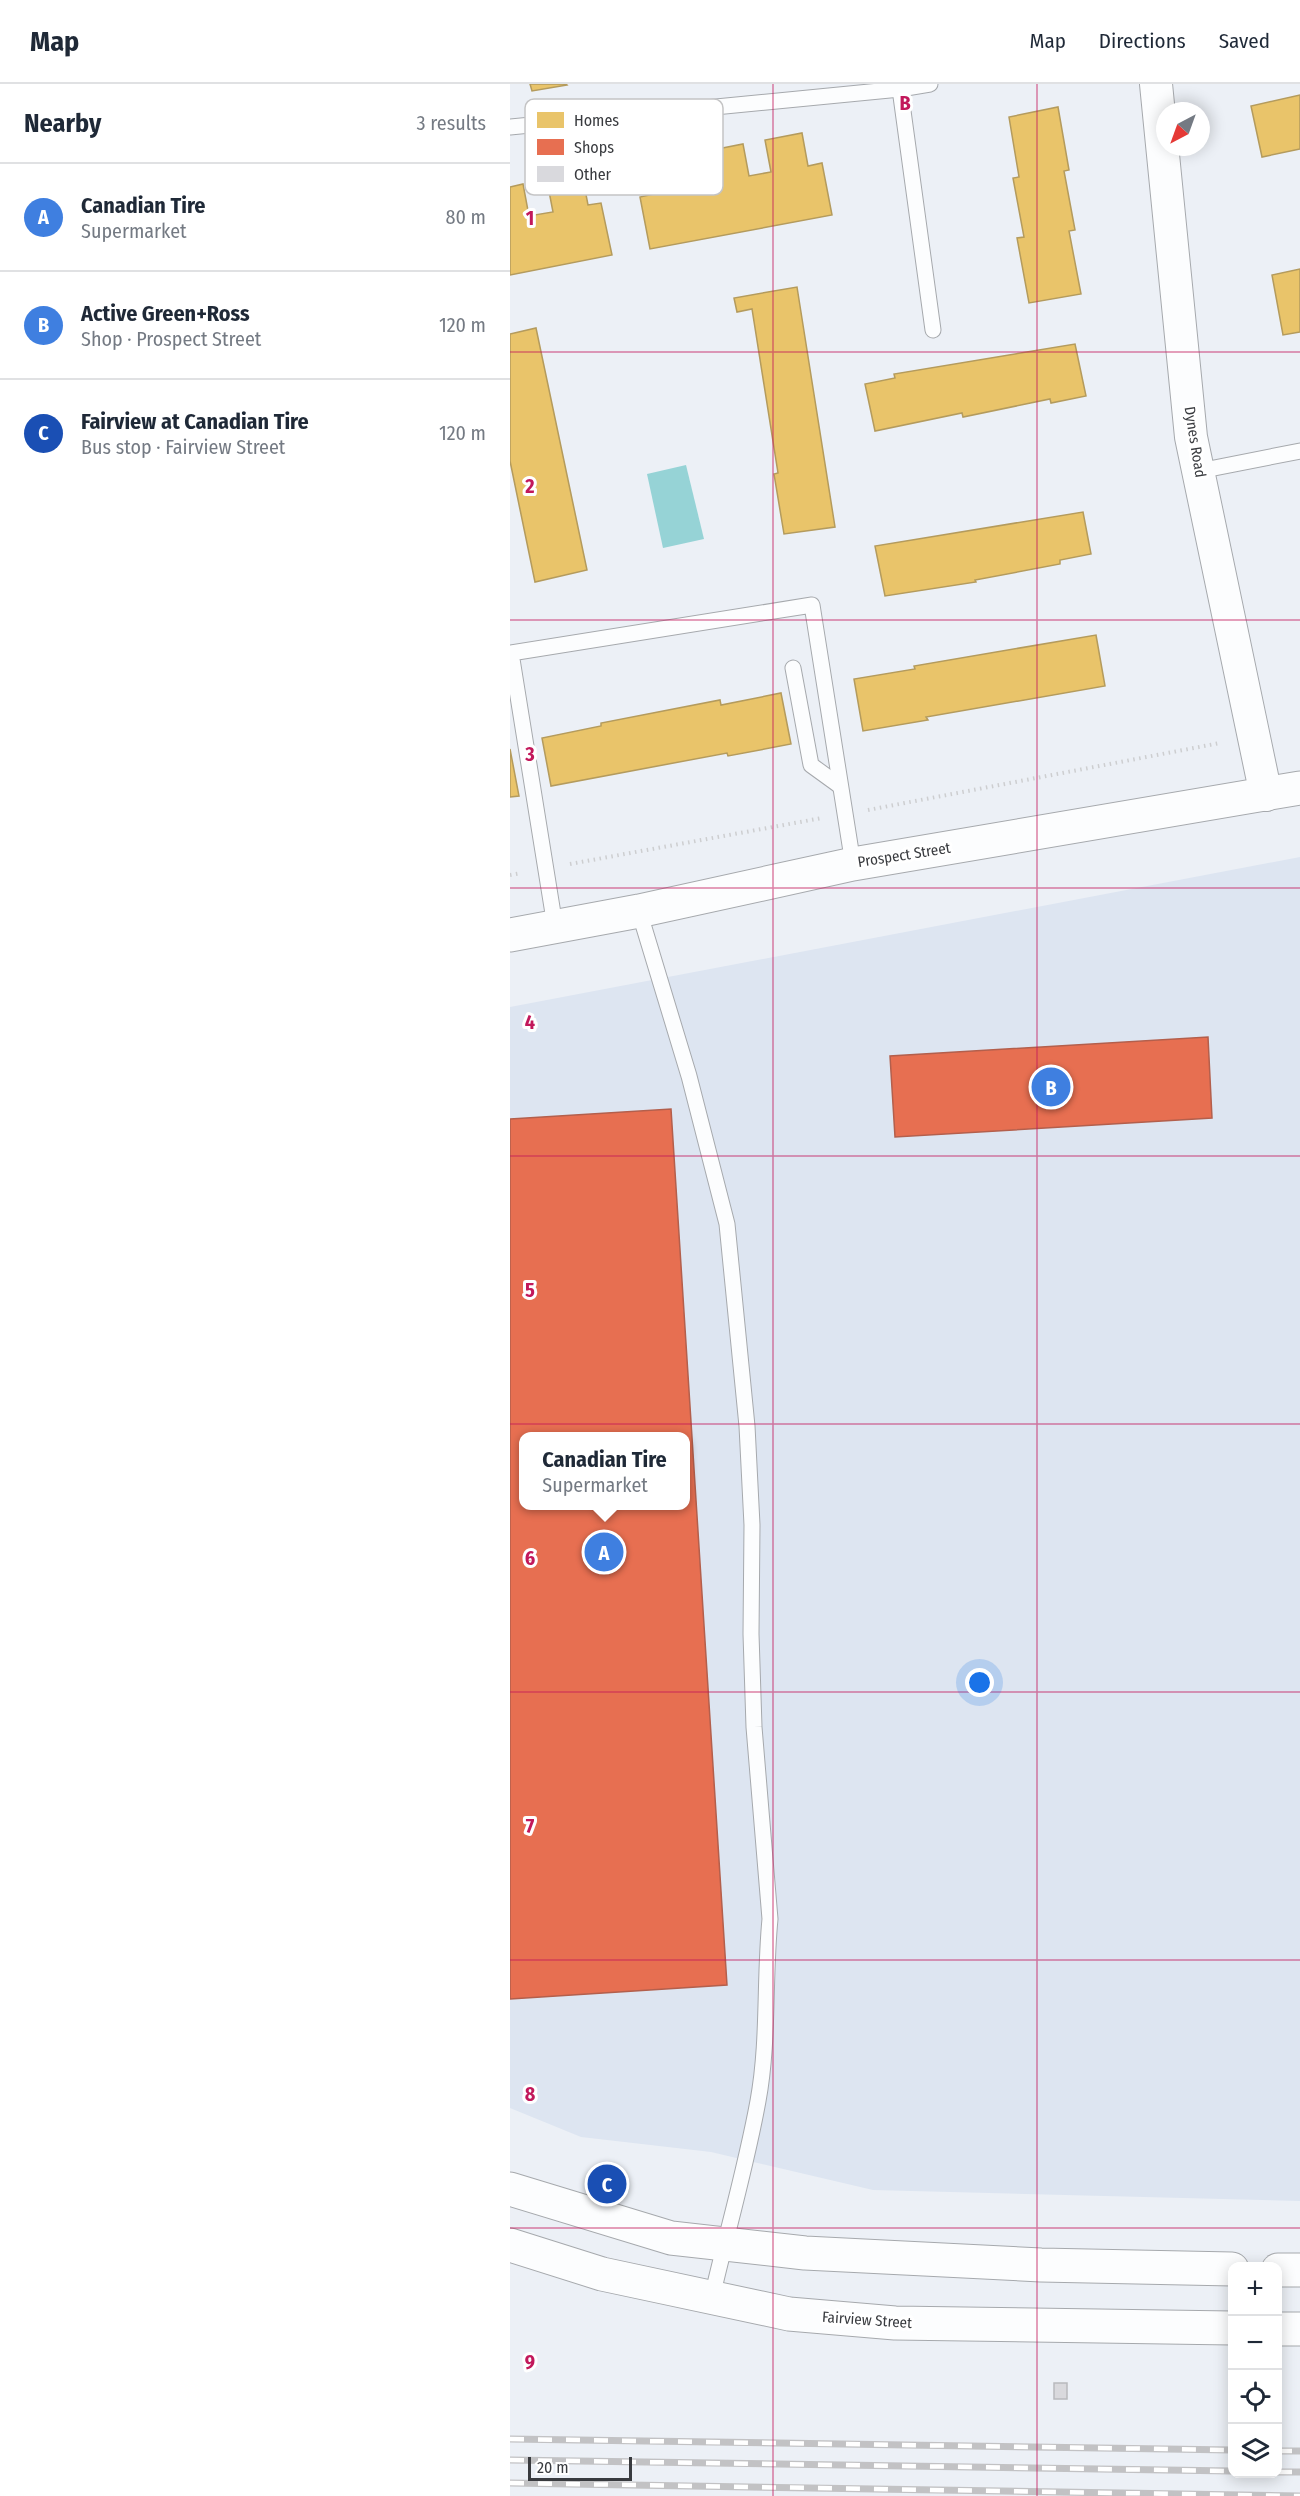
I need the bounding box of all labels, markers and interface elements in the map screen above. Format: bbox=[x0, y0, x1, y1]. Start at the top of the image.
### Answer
text: Map bbox=[30, 25, 79, 58]
text: Map bbox=[1029, 28, 1066, 54]
text: Directions bbox=[1099, 28, 1186, 54]
text: Saved bbox=[1219, 28, 1270, 54]
text: B bbox=[899, 91, 911, 115]
legend bbox=[525, 99, 723, 195]
north arrow bbox=[1156, 102, 1210, 156]
text: Nearby bbox=[24, 108, 101, 139]
text: 3 results bbox=[417, 111, 486, 135]
text: Homes bbox=[574, 111, 619, 130]
text: Shops bbox=[574, 138, 614, 157]
text: Other bbox=[574, 165, 612, 184]
text: Canadian Tire bbox=[81, 192, 206, 219]
text: A bbox=[38, 205, 49, 229]
text: 80 m bbox=[446, 205, 486, 229]
text: 1 bbox=[526, 206, 534, 230]
text: Supermarket bbox=[81, 219, 187, 243]
text: Active Green+Ross bbox=[81, 300, 250, 327]
text: B bbox=[38, 313, 49, 337]
text: 120 m bbox=[439, 313, 486, 337]
text: Shop · Prospect Street bbox=[81, 327, 261, 351]
street label: Dynes Road bbox=[1180, 405, 1210, 479]
text: Fairview at Canadian Tire bbox=[81, 408, 309, 435]
text: C bbox=[38, 421, 49, 445]
text: 120 m bbox=[439, 421, 486, 445]
text: Bus stop · Fairview Street bbox=[81, 435, 285, 459]
text: 2 bbox=[524, 474, 535, 498]
text: 3 bbox=[524, 742, 535, 766]
street label: Prospect Street bbox=[856, 839, 952, 871]
text: 4 bbox=[525, 1010, 535, 1034]
pin: B bbox=[1032, 1064, 1070, 1110]
text: 5 bbox=[525, 1278, 535, 1302]
popup bbox=[519, 1432, 690, 1510]
text: Canadian Tire bbox=[542, 1446, 667, 1473]
text: Supermarket bbox=[542, 1473, 648, 1497]
pin: A bbox=[584, 1530, 623, 1574]
text: 6 bbox=[525, 1546, 535, 1570]
your location bbox=[965, 1668, 994, 1697]
text: 7 bbox=[526, 1814, 535, 1838]
text: 8 bbox=[525, 2082, 536, 2106]
pin: C bbox=[588, 2162, 626, 2206]
map controls bbox=[1228, 2262, 1282, 2478]
button: + bbox=[1228, 2262, 1282, 2316]
street label: Fairview Street bbox=[821, 2308, 913, 2332]
button: − bbox=[1228, 2316, 1282, 2370]
text: 9 bbox=[525, 2350, 535, 2374]
button: locate bbox=[1228, 2370, 1282, 2424]
button: layers bbox=[1228, 2424, 1282, 2478]
scale bar bbox=[528, 2454, 632, 2482]
text: 20 m bbox=[537, 2458, 568, 2477]

